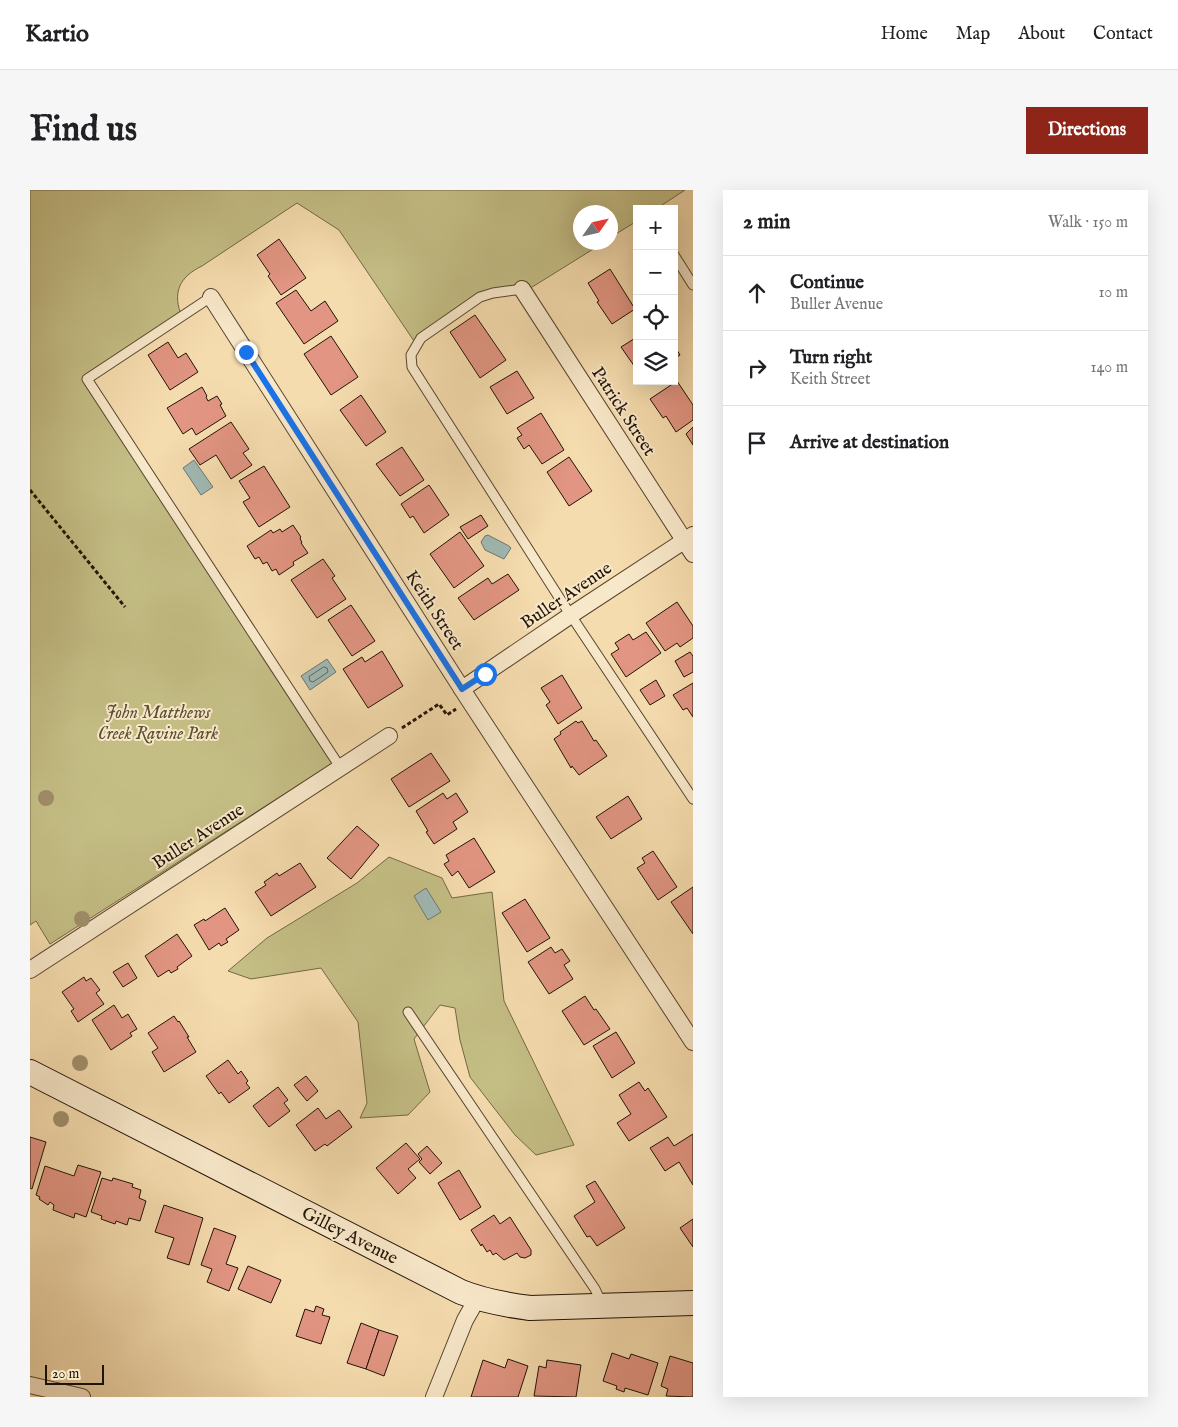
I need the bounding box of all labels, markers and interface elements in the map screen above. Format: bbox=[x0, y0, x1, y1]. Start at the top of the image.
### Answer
text: Kartio bbox=[25, 19, 89, 50]
text: Home bbox=[881, 23, 928, 46]
text: Map bbox=[956, 23, 990, 46]
text: About bbox=[1018, 23, 1065, 46]
text: Contact bbox=[1093, 23, 1153, 46]
button: Directions bbox=[1026, 107, 1148, 154]
text: Find us bbox=[30, 108, 137, 153]
north arrow bbox=[573, 205, 618, 250]
map controls bbox=[633, 205, 678, 385]
button: + bbox=[633, 205, 678, 250]
text: 2 min bbox=[743, 209, 790, 236]
text: Walk · 150 m bbox=[1048, 213, 1128, 233]
button: − bbox=[633, 250, 678, 295]
text: Continue bbox=[790, 271, 864, 295]
icon: ahead bbox=[743, 279, 771, 307]
text: 10 m bbox=[1098, 283, 1128, 303]
button: locate bbox=[633, 295, 678, 340]
text: Buller Avenue bbox=[790, 295, 883, 315]
button: layers bbox=[633, 340, 678, 385]
route end bbox=[235, 341, 258, 364]
text: Turn right bbox=[790, 346, 872, 370]
icon: right bbox=[743, 354, 771, 382]
text: 140 m bbox=[1090, 358, 1128, 378]
street label: Patrick Street bbox=[585, 363, 660, 461]
text: Keith Street bbox=[790, 370, 870, 390]
icon: arrive bbox=[743, 429, 771, 457]
text: Arrive at destination bbox=[790, 431, 949, 455]
street label: Buller Avenue bbox=[517, 557, 617, 635]
street label: Keith Street bbox=[399, 567, 468, 655]
route start bbox=[474, 663, 497, 686]
park label: John Matthews Creek Ravine Park bbox=[98, 702, 218, 746]
street label: Buller Avenue bbox=[149, 799, 249, 875]
street label: Gilley Avenue bbox=[297, 1202, 401, 1270]
scale bar bbox=[45, 1362, 104, 1385]
text: 20 m bbox=[52, 1365, 79, 1383]

